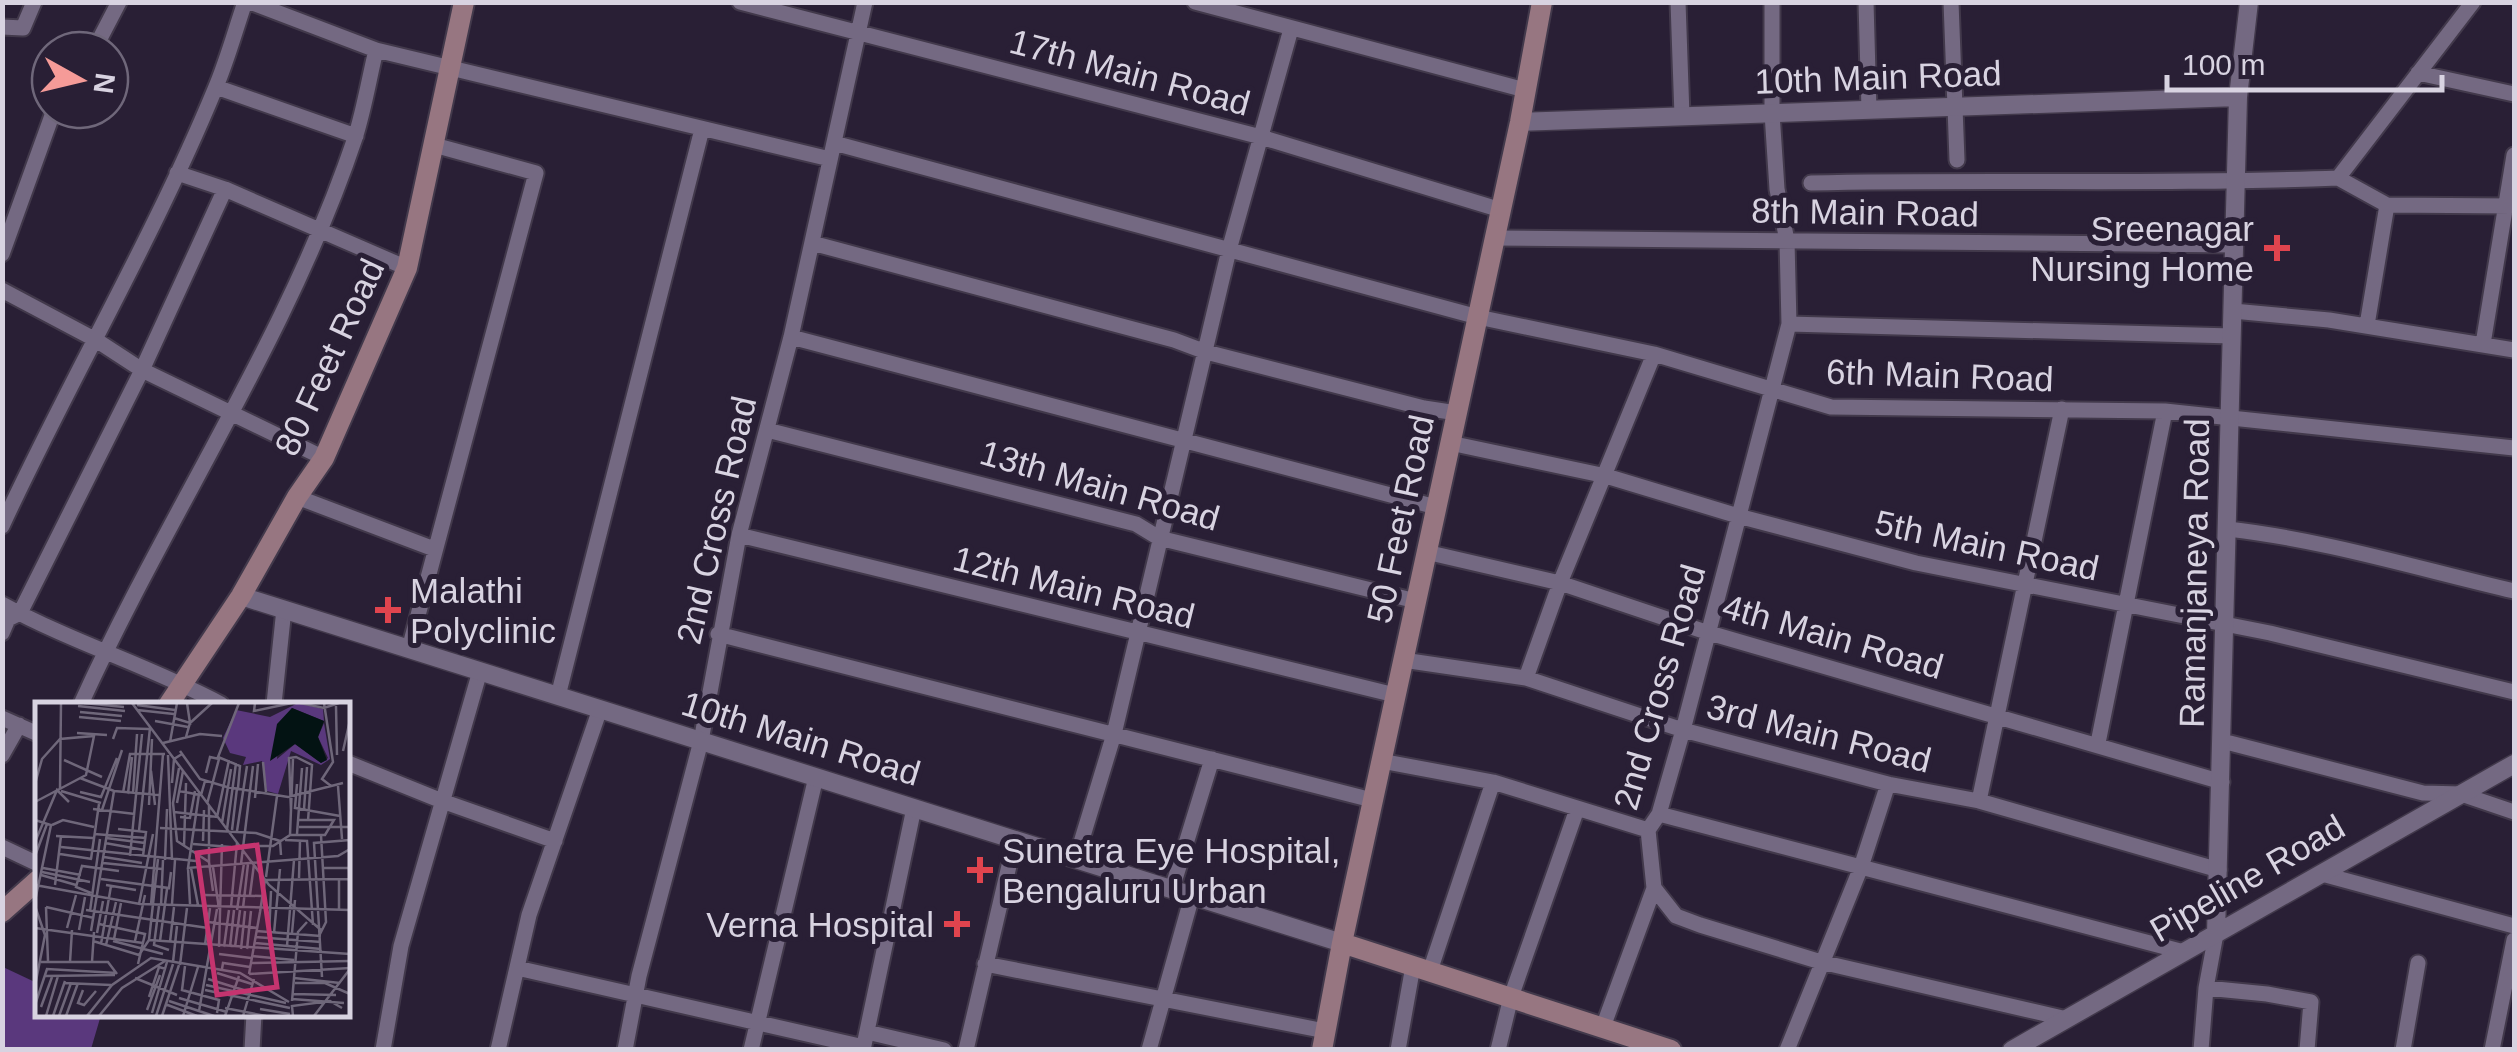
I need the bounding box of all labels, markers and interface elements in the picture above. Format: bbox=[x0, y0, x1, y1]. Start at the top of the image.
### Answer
street label: 17th Main Road bbox=[1006, 21, 1254, 123]
north arrow bbox=[30, 30, 130, 130]
scale bar bbox=[2167, 30, 2442, 92]
text: 100 m bbox=[2182, 48, 2265, 81]
street label: 10th Main Road bbox=[1754, 53, 2002, 101]
text: N bbox=[88, 71, 121, 96]
street label: 8th Main Road bbox=[1751, 191, 1979, 233]
place label: Sreenagar Nursing Home bbox=[2030, 209, 2254, 288]
marker: Sreenagar Nursing Home bbox=[2264, 235, 2290, 261]
street label: 80 Feet Road bbox=[267, 253, 391, 461]
street label: 6th Main Road bbox=[1826, 352, 2054, 398]
street label: 2nd Cross Road bbox=[669, 392, 763, 648]
street label: 50 Feet Road bbox=[1359, 411, 1441, 627]
street label: Ramanjaneya Road bbox=[2172, 418, 2216, 728]
street label: 13th Main Road bbox=[976, 432, 1224, 538]
street label: 5th Main Road bbox=[1872, 502, 2102, 588]
street label: 12th Main Road bbox=[949, 538, 1199, 636]
street label: 2nd Cross Road bbox=[1605, 560, 1713, 814]
place label: Malathi Polyclinic bbox=[410, 571, 556, 650]
street label: 4th Main Road bbox=[1718, 586, 1948, 686]
marker: Malathi Polyclinic bbox=[375, 597, 401, 623]
street label: 10th Main Road bbox=[677, 683, 925, 793]
street label: 3rd Main Road bbox=[1703, 686, 1935, 780]
inset map bbox=[35, 702, 350, 1017]
street label: Pipeline Road bbox=[2143, 807, 2351, 949]
place label: Sunetra Eye Hospital, Bengaluru Urban bbox=[1002, 831, 1341, 910]
marker: Sunetra Eye Hospital, Bengaluru Urban bbox=[967, 857, 993, 883]
place label: Verna Hospital bbox=[706, 905, 934, 944]
marker: Verna Hospital bbox=[944, 911, 970, 937]

